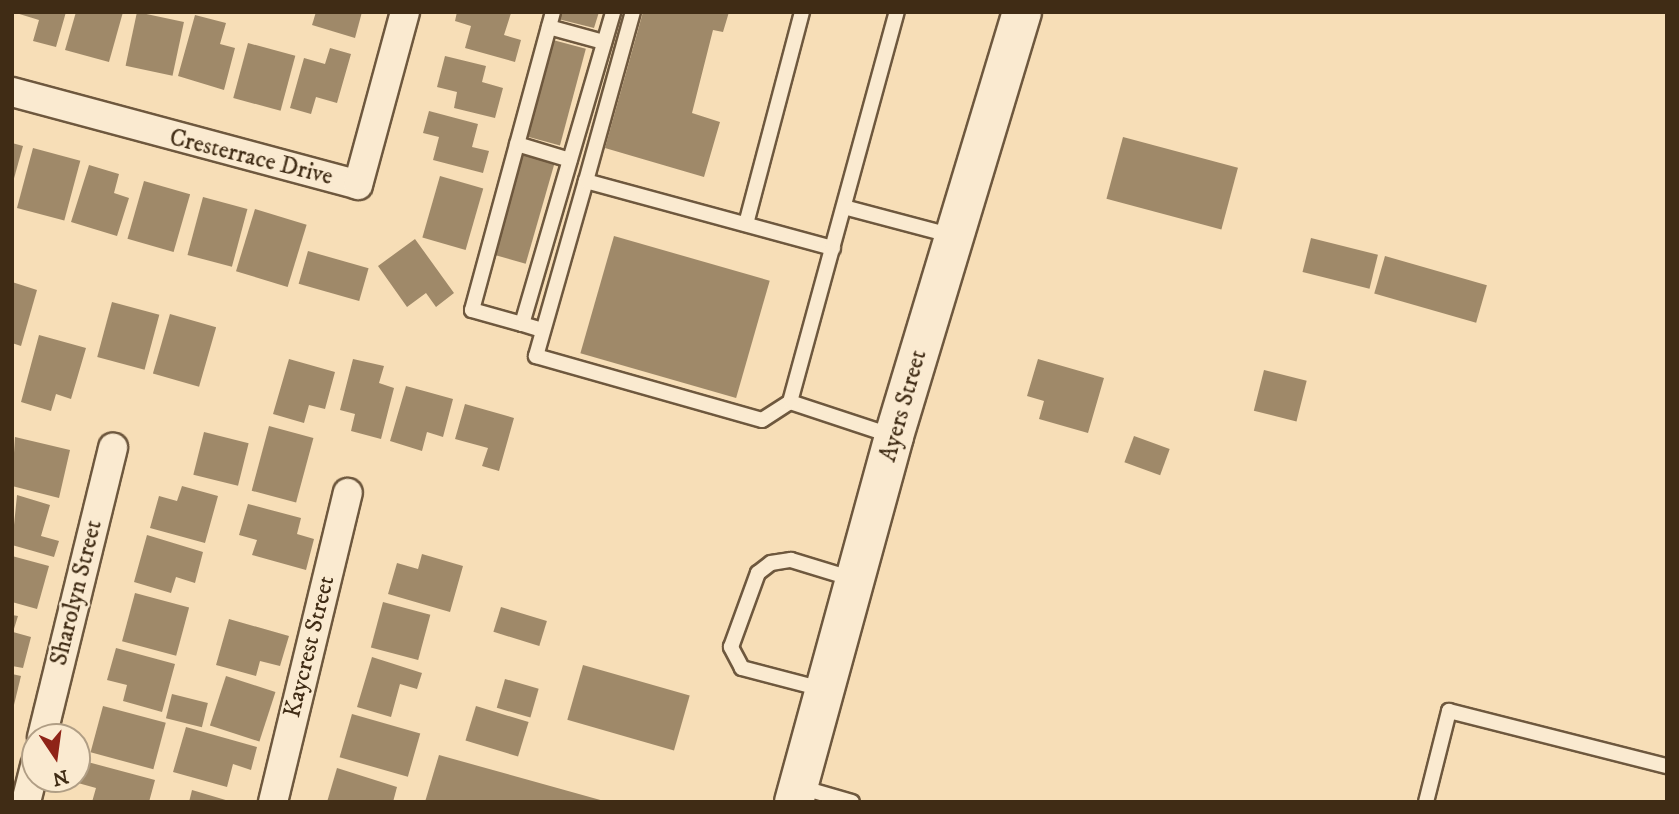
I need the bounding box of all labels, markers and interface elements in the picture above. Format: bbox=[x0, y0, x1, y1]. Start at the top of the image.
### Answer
street label: Cresterrace Drive bbox=[166, 124, 336, 192]
street label: Ayers Street bbox=[874, 347, 934, 465]
street label: Sharolyn Street bbox=[45, 517, 109, 669]
street label: Kaycrest Street bbox=[278, 573, 342, 721]
north arrow bbox=[21, 723, 91, 793]
text: N bbox=[50, 764, 71, 790]

